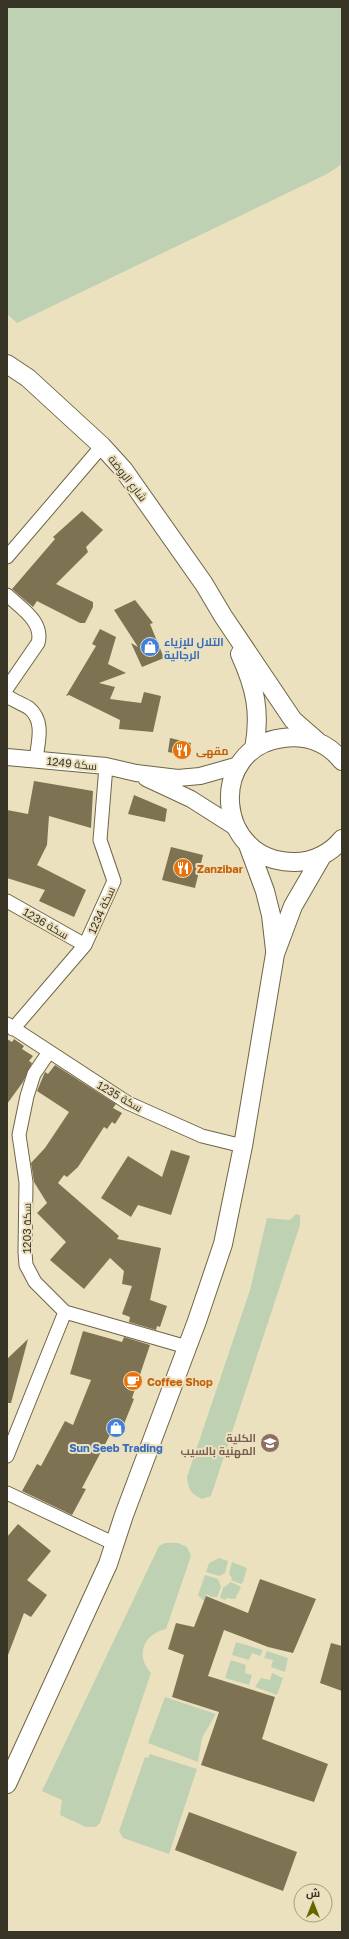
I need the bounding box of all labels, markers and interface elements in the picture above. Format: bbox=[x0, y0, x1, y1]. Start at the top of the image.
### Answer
street label: شارع الروضة bbox=[104, 452, 150, 505]
place label: التلال للإزياء الرجالية bbox=[164, 635, 224, 662]
shop icon: التلال للإزياء الرجالية bbox=[139, 636, 161, 658]
restaurant icon: مقهى bbox=[171, 739, 193, 761]
place label: مقهى bbox=[196, 744, 228, 759]
street label: سكة 1249 bbox=[46, 754, 98, 772]
restaurant icon: Zanzibar bbox=[172, 857, 194, 879]
place label: Zanzibar bbox=[197, 862, 244, 875]
street label: سكة 1234 bbox=[85, 884, 117, 936]
street label: سكة 1236 bbox=[21, 905, 71, 941]
street label: سكة 1235 bbox=[95, 1078, 145, 1114]
street label: سكة 1203 bbox=[20, 1203, 33, 1253]
cafe icon: Coffee Shop bbox=[122, 1370, 144, 1392]
place label: Coffee Shop bbox=[147, 1375, 213, 1388]
shop icon: Sun Seeb Trading bbox=[105, 1417, 127, 1439]
place label: الكلية المهنية بالسيب bbox=[181, 1431, 256, 1459]
school or university icon: الكلية المهنية بالسيب bbox=[259, 1432, 281, 1454]
place label: Sun Seeb Trading bbox=[69, 1441, 163, 1454]
north arrow bbox=[293, 1883, 333, 1923]
text: ش bbox=[306, 1886, 320, 1900]

